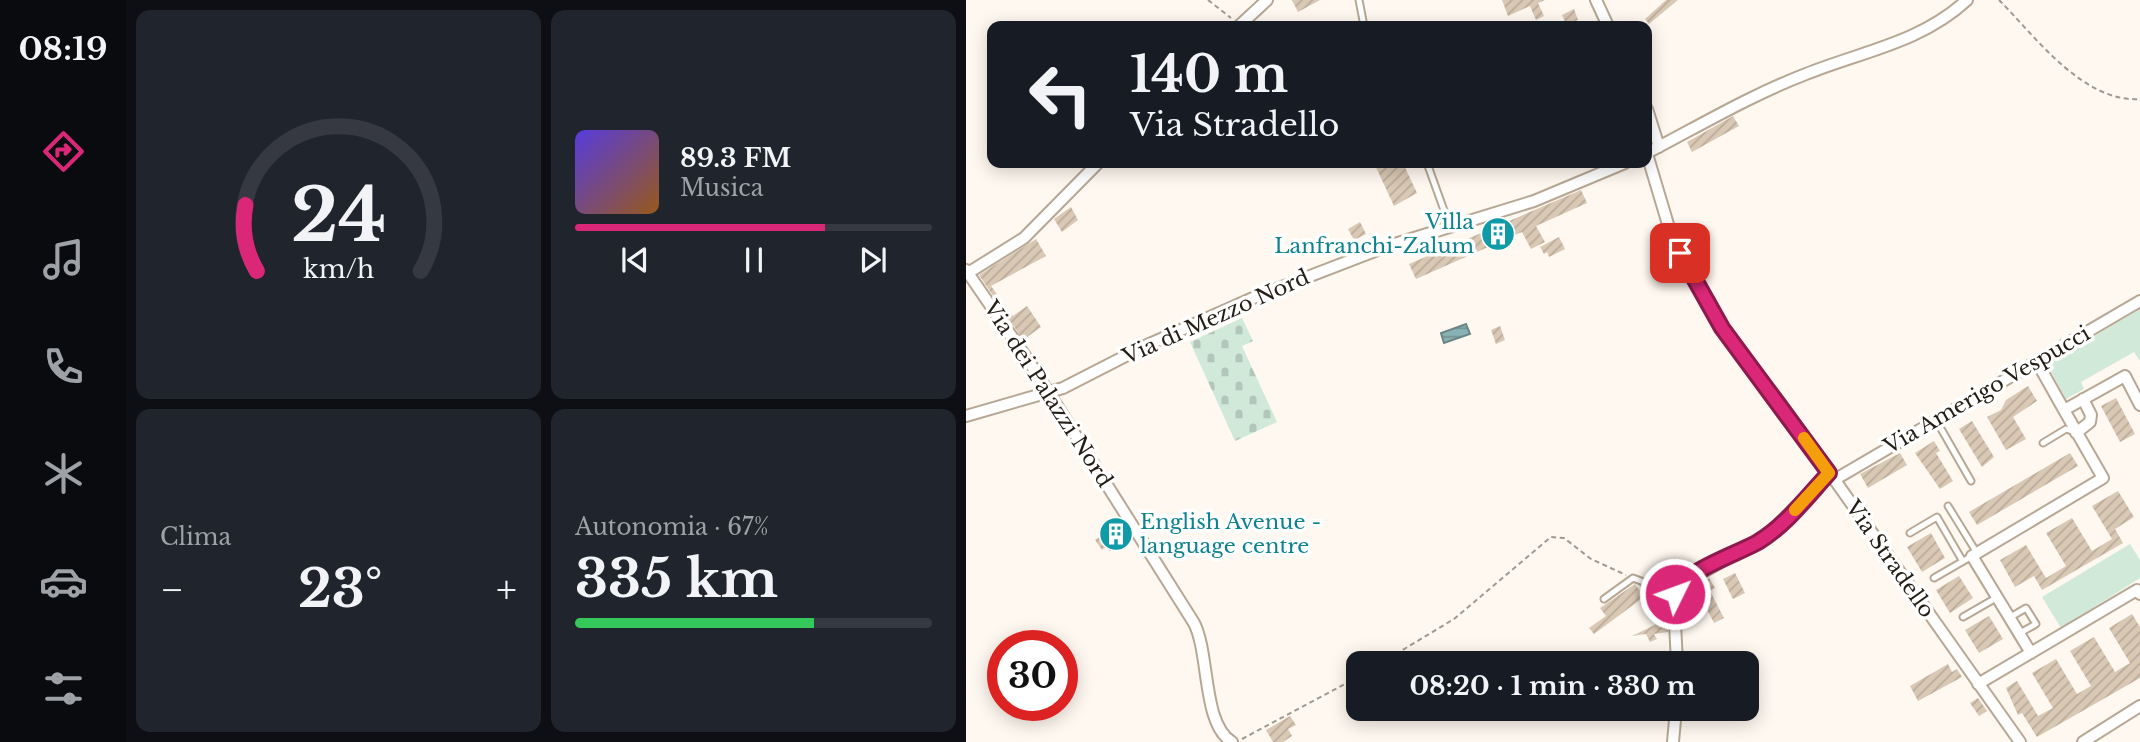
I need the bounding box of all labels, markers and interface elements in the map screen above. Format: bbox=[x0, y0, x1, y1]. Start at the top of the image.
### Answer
text: 08:19 bbox=[18, 29, 108, 69]
text: 140 m bbox=[1130, 44, 1288, 105]
icon: left bbox=[1015, 49, 1106, 140]
text: Via Stradello bbox=[1130, 105, 1340, 145]
icon: directions bbox=[39, 127, 88, 176]
text: 89.3 FM bbox=[680, 142, 791, 174]
text: 24 bbox=[291, 170, 386, 261]
text: Musica bbox=[680, 174, 763, 202]
place label: Villa Lanfranchi-Zalum bbox=[1274, 209, 1474, 259]
building icon: Villa Lanfranchi-Zalum bbox=[1479, 215, 1517, 253]
pin bbox=[1650, 223, 1710, 283]
icon: arrive bbox=[1661, 234, 1699, 272]
icon: music bbox=[39, 235, 88, 284]
icon: previous bbox=[616, 241, 654, 279]
icon: pause bbox=[735, 241, 773, 279]
icon: next bbox=[854, 241, 892, 279]
text: km/h bbox=[303, 254, 374, 285]
street label: Via di Mezzo Nord bbox=[1118, 264, 1313, 370]
street label: Via dei Palazzi Nord bbox=[977, 295, 1118, 492]
street label: Via Amerigo Vespucci bbox=[1878, 320, 2095, 460]
icon: phone bbox=[39, 342, 88, 391]
icon: climate bbox=[39, 449, 88, 498]
street label: Via Stradello bbox=[1839, 494, 1940, 623]
place label: English Avenue - language centre bbox=[1140, 509, 1321, 559]
text: Autonomia · 67% bbox=[575, 513, 769, 541]
building icon: English Avenue - language centre bbox=[1097, 515, 1135, 553]
text: Clima bbox=[160, 523, 231, 551]
text: 335 km bbox=[575, 547, 778, 611]
icon: car bbox=[39, 557, 88, 606]
text: 23° bbox=[298, 557, 382, 621]
position arrow bbox=[1638, 557, 1712, 631]
text: − bbox=[160, 566, 184, 613]
text: + bbox=[496, 566, 517, 613]
speed limit sign: 30 bbox=[987, 630, 1078, 721]
icon: filters bbox=[39, 664, 88, 713]
text: 08:20 · 1 min · 330 m bbox=[1409, 670, 1696, 702]

